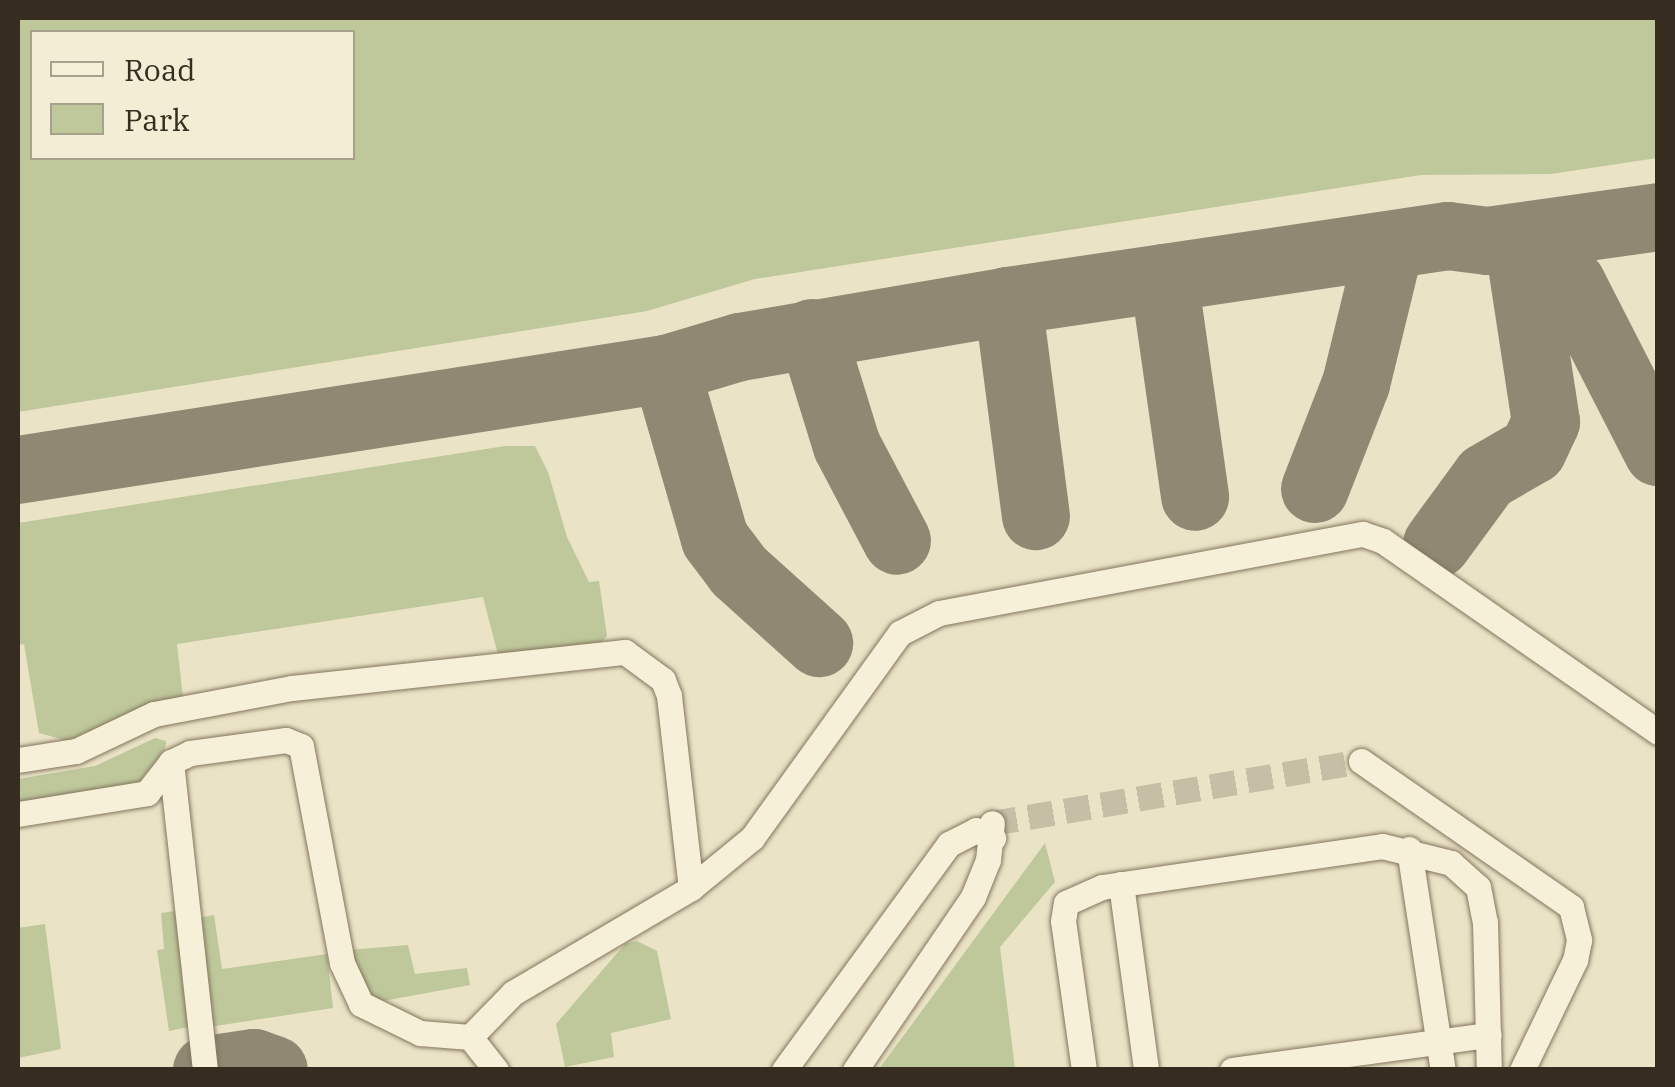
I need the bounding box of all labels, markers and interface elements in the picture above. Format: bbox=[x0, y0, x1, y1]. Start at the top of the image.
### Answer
legend bbox=[30, 30, 355, 160]
text: Road bbox=[124, 50, 196, 89]
text: Park bbox=[124, 100, 190, 139]

